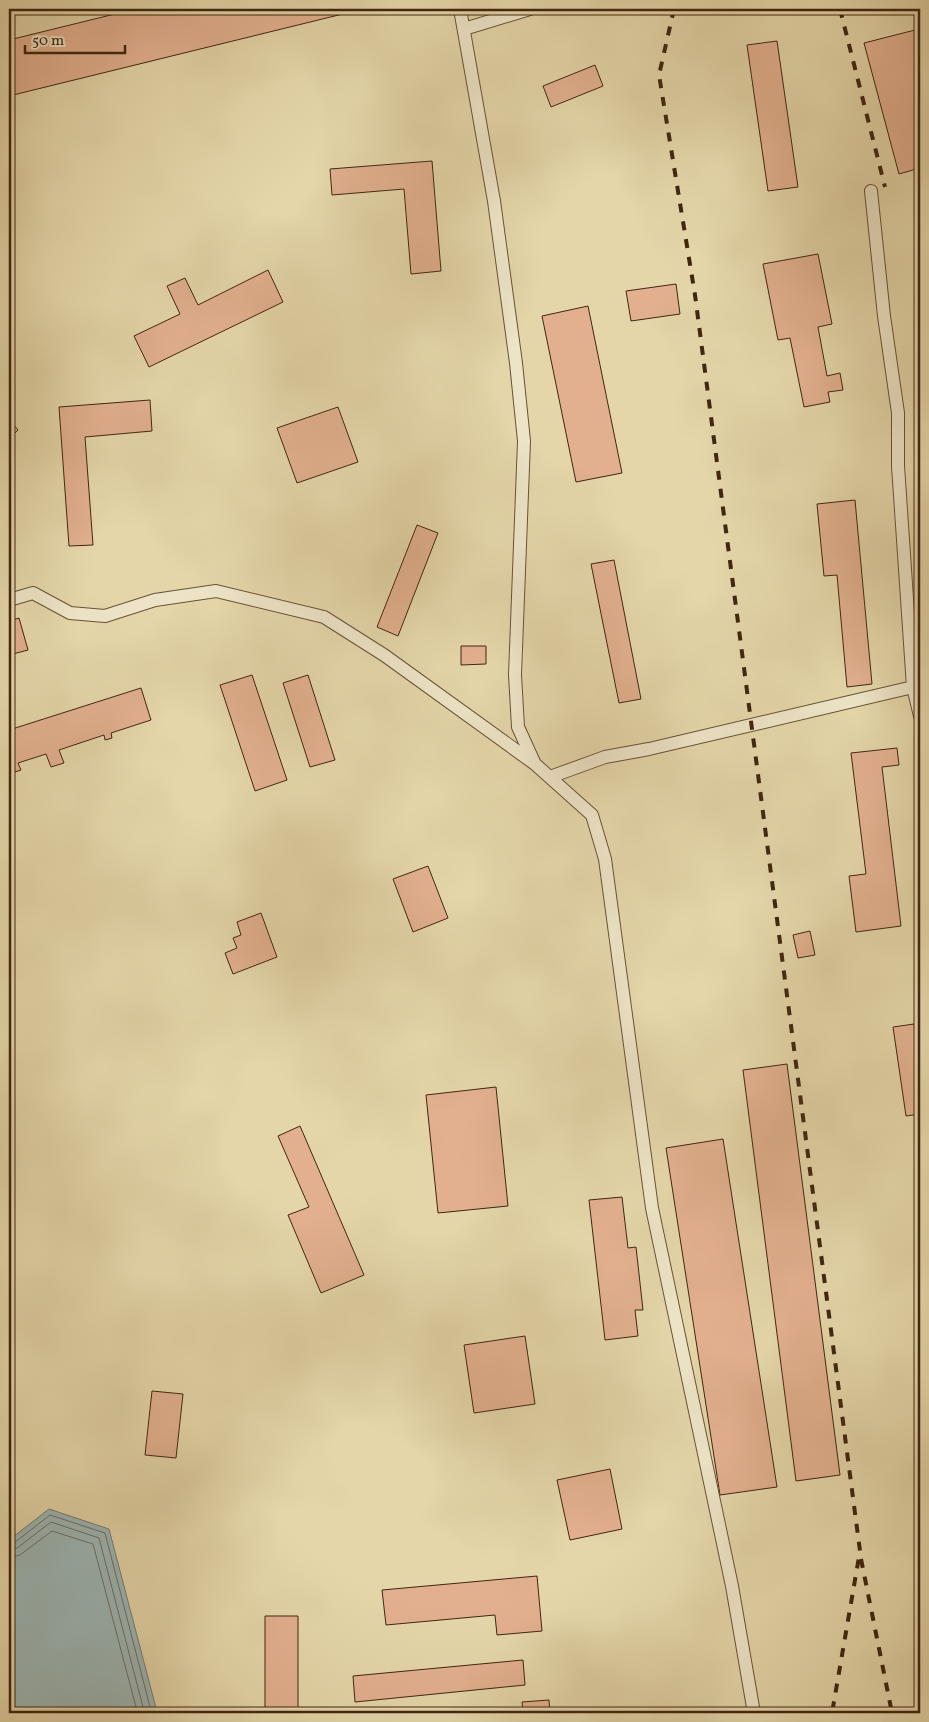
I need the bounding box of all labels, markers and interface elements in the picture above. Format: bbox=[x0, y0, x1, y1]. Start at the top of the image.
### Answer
scale bar bbox=[25, 22, 125, 54]
text: 50 m bbox=[32, 31, 64, 52]

